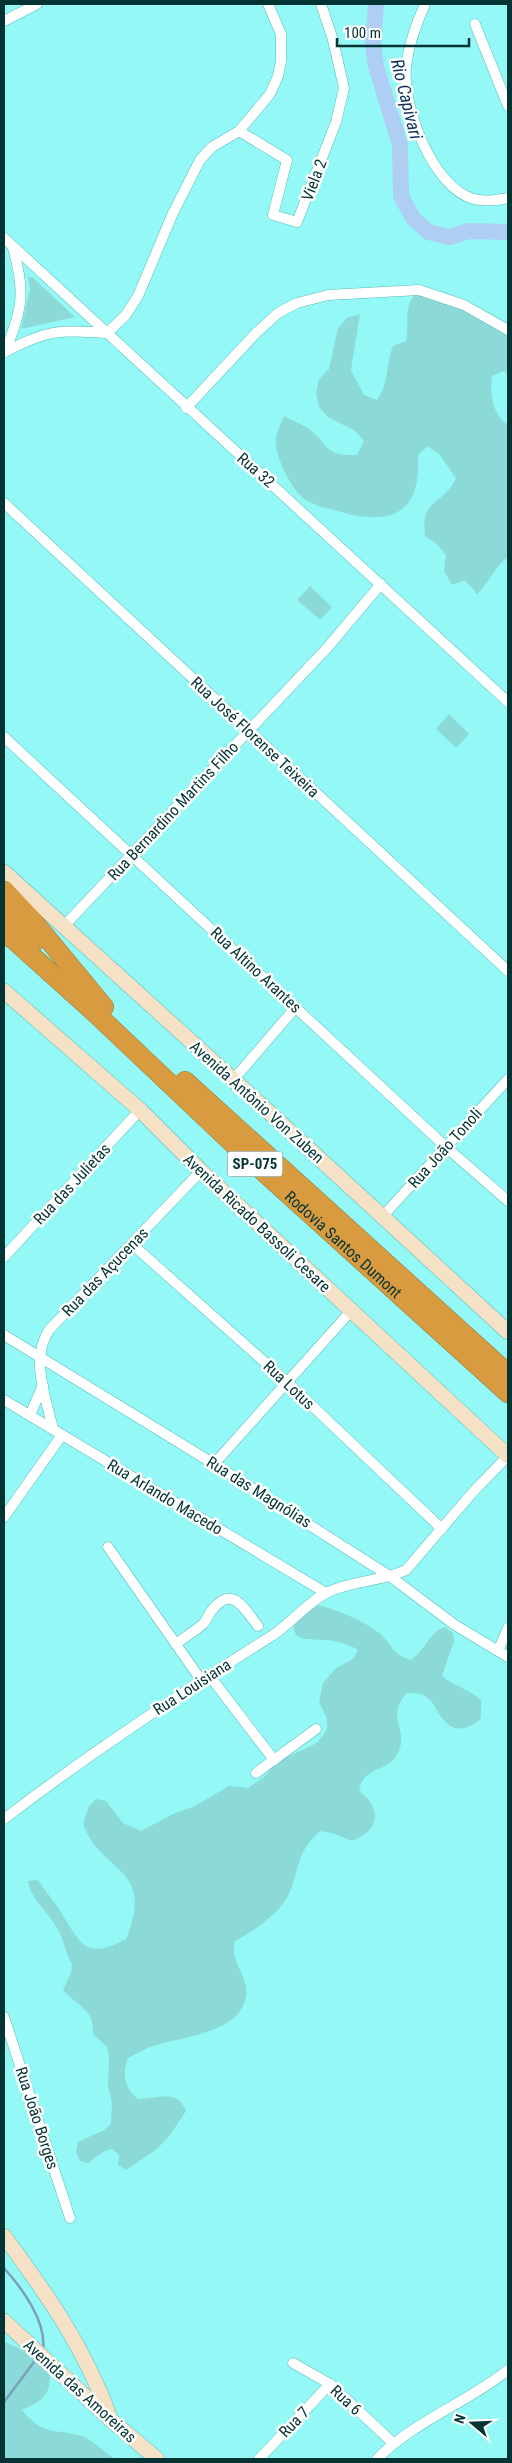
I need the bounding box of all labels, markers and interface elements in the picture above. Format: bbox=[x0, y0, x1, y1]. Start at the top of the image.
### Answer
scale bar bbox=[337, 15, 470, 47]
text: 100 m bbox=[344, 24, 381, 42]
water label: Rio Capivari bbox=[387, 57, 427, 142]
street label: Viela 2 bbox=[297, 156, 331, 203]
street label: Rua 32 bbox=[233, 449, 279, 491]
street label: Rua José Florense Teixeira bbox=[187, 673, 323, 801]
street label: Rua Bernardino Martins Filho bbox=[104, 738, 242, 884]
street label: Rua Altino Arantes bbox=[207, 923, 305, 1017]
street label: Avenida Antônio Von Zuben bbox=[186, 1037, 328, 1167]
street label: Rua João Tonoli bbox=[404, 1104, 486, 1192]
street label: Rua das Julietas bbox=[30, 1139, 114, 1229]
street label: Avenida Ricado Bassoli Cesare bbox=[179, 1150, 335, 1296]
road number: SP-075 bbox=[228, 1152, 282, 1176]
street label: Rodovia Santos Dumont bbox=[281, 1186, 406, 1302]
street label: Rua das Açucenas bbox=[58, 1224, 152, 1320]
street label: Rua Lotus bbox=[259, 1357, 319, 1413]
street label: Rua das Magnólias bbox=[203, 1452, 315, 1532]
street label: Rua Arlando Macedo bbox=[104, 1455, 226, 1539]
street label: Rua Louisiana bbox=[150, 1655, 234, 1719]
street label: Rua João Borges bbox=[11, 2064, 63, 2172]
street label: Avenida das Amoreiras bbox=[20, 2335, 140, 2447]
street label: Rua 6 bbox=[327, 2381, 366, 2419]
north arrow bbox=[447, 2398, 497, 2448]
street label: Rua 7 bbox=[275, 2403, 313, 2441]
text: N bbox=[451, 2412, 469, 2425]

